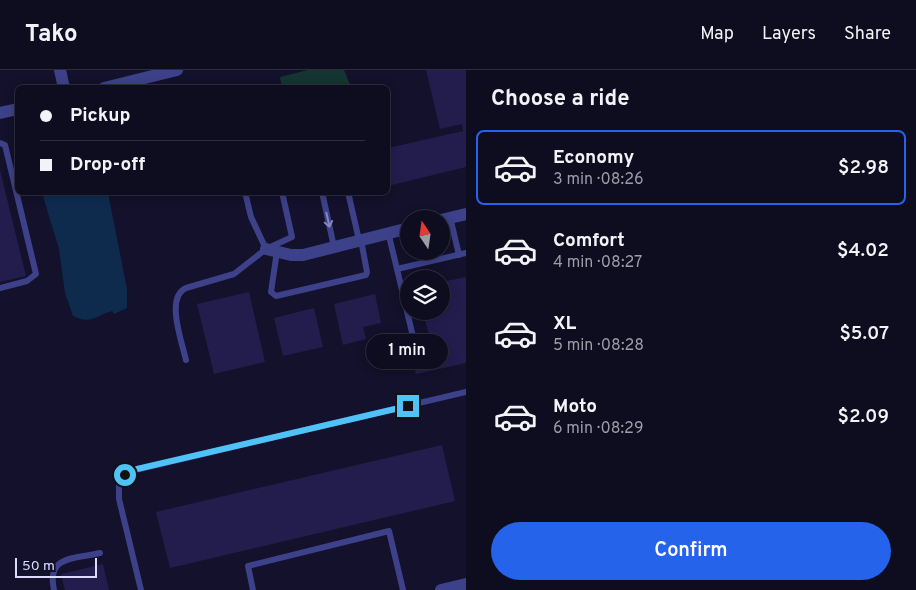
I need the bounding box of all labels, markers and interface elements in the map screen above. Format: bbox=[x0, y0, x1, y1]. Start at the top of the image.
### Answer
text: Tako bbox=[25, 20, 78, 50]
text: Map bbox=[700, 23, 734, 46]
text: Layers bbox=[762, 23, 816, 46]
text: Share bbox=[844, 23, 891, 46]
text: Choose a ride bbox=[491, 86, 629, 113]
text: Pickup bbox=[70, 104, 130, 128]
icon: car bbox=[493, 145, 538, 190]
text: Economy bbox=[553, 146, 634, 170]
text: Drop-off bbox=[70, 153, 145, 177]
text: $2.98 bbox=[838, 156, 889, 180]
text: 3 min · 08:26 bbox=[553, 170, 644, 190]
north arrow bbox=[400, 210, 450, 260]
map controls bbox=[400, 210, 450, 320]
one-way arrow bbox=[324, 211, 333, 227]
icon: car bbox=[493, 228, 538, 273]
text: Comfort bbox=[553, 229, 625, 253]
text: $4.02 bbox=[837, 239, 889, 263]
text: 4 min · 08:27 bbox=[553, 253, 642, 273]
button: layers bbox=[400, 270, 450, 320]
icon: car bbox=[493, 311, 538, 356]
text: XL bbox=[553, 312, 576, 336]
text: $5.07 bbox=[839, 322, 889, 346]
callout: 1 min bbox=[367, 334, 449, 368]
text: 5 min · 08:28 bbox=[553, 336, 644, 356]
text: 1 min bbox=[388, 341, 426, 361]
icon: car bbox=[493, 394, 538, 439]
route end bbox=[397, 395, 419, 417]
text: Moto bbox=[553, 395, 597, 419]
text: $2.09 bbox=[838, 405, 889, 429]
text: 6 min · 08:29 bbox=[553, 419, 643, 439]
route start bbox=[114, 464, 136, 486]
button: Confirm bbox=[491, 522, 891, 580]
scale bar bbox=[15, 555, 98, 578]
text: 50 m bbox=[22, 558, 55, 575]

